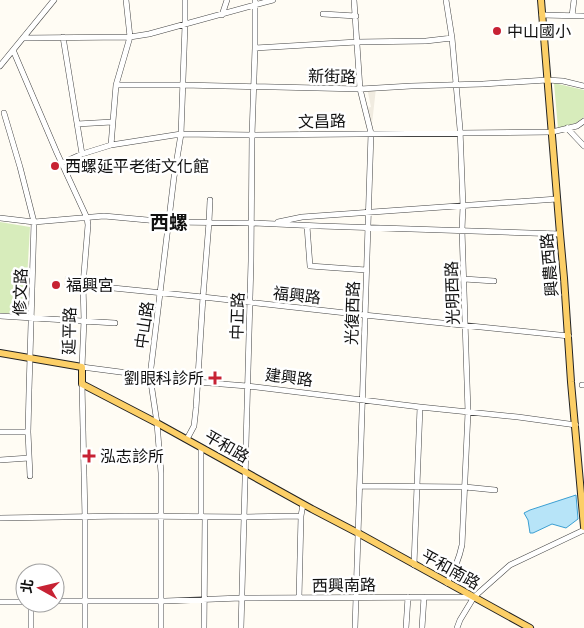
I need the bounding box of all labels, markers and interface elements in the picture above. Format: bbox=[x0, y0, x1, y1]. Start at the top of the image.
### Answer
place label: 中山國小 bbox=[507, 23, 571, 40]
marker: 中山國小 bbox=[491, 25, 503, 37]
street label: 新街路 bbox=[308, 68, 356, 85]
street label: 文昌路 bbox=[298, 113, 346, 130]
place label: 西螺延平老街文化館 bbox=[65, 158, 209, 175]
marker: 西螺延平老街文化館 bbox=[49, 160, 61, 172]
district label: 西螺 bbox=[150, 212, 188, 233]
street label: 興農西路 bbox=[538, 232, 561, 298]
street label: 光明西路 bbox=[443, 261, 462, 325]
street label: 修文路 bbox=[11, 268, 30, 316]
place label: 福興宮 bbox=[66, 277, 114, 294]
marker: 福興宮 bbox=[50, 279, 62, 291]
street label: 光復西路 bbox=[343, 281, 362, 345]
street label: 福興路 bbox=[272, 285, 322, 306]
street label: 中正路 bbox=[228, 292, 247, 340]
street label: 中山路 bbox=[133, 300, 156, 350]
street label: 延平路 bbox=[61, 307, 78, 355]
street label: 建興路 bbox=[264, 366, 314, 389]
place label: 劉眼科診所 bbox=[124, 370, 204, 387]
marker: 劉眼科診所 bbox=[208, 371, 222, 385]
street label: 平和路 bbox=[202, 427, 252, 466]
place label: 泓志診所 bbox=[100, 448, 164, 465]
marker: 泓志診所 bbox=[82, 449, 96, 463]
street label: 平和南路 bbox=[419, 546, 483, 592]
north arrow bbox=[15, 563, 65, 613]
street label: 西興南路 bbox=[312, 576, 376, 595]
text: 北 bbox=[18, 578, 36, 594]

